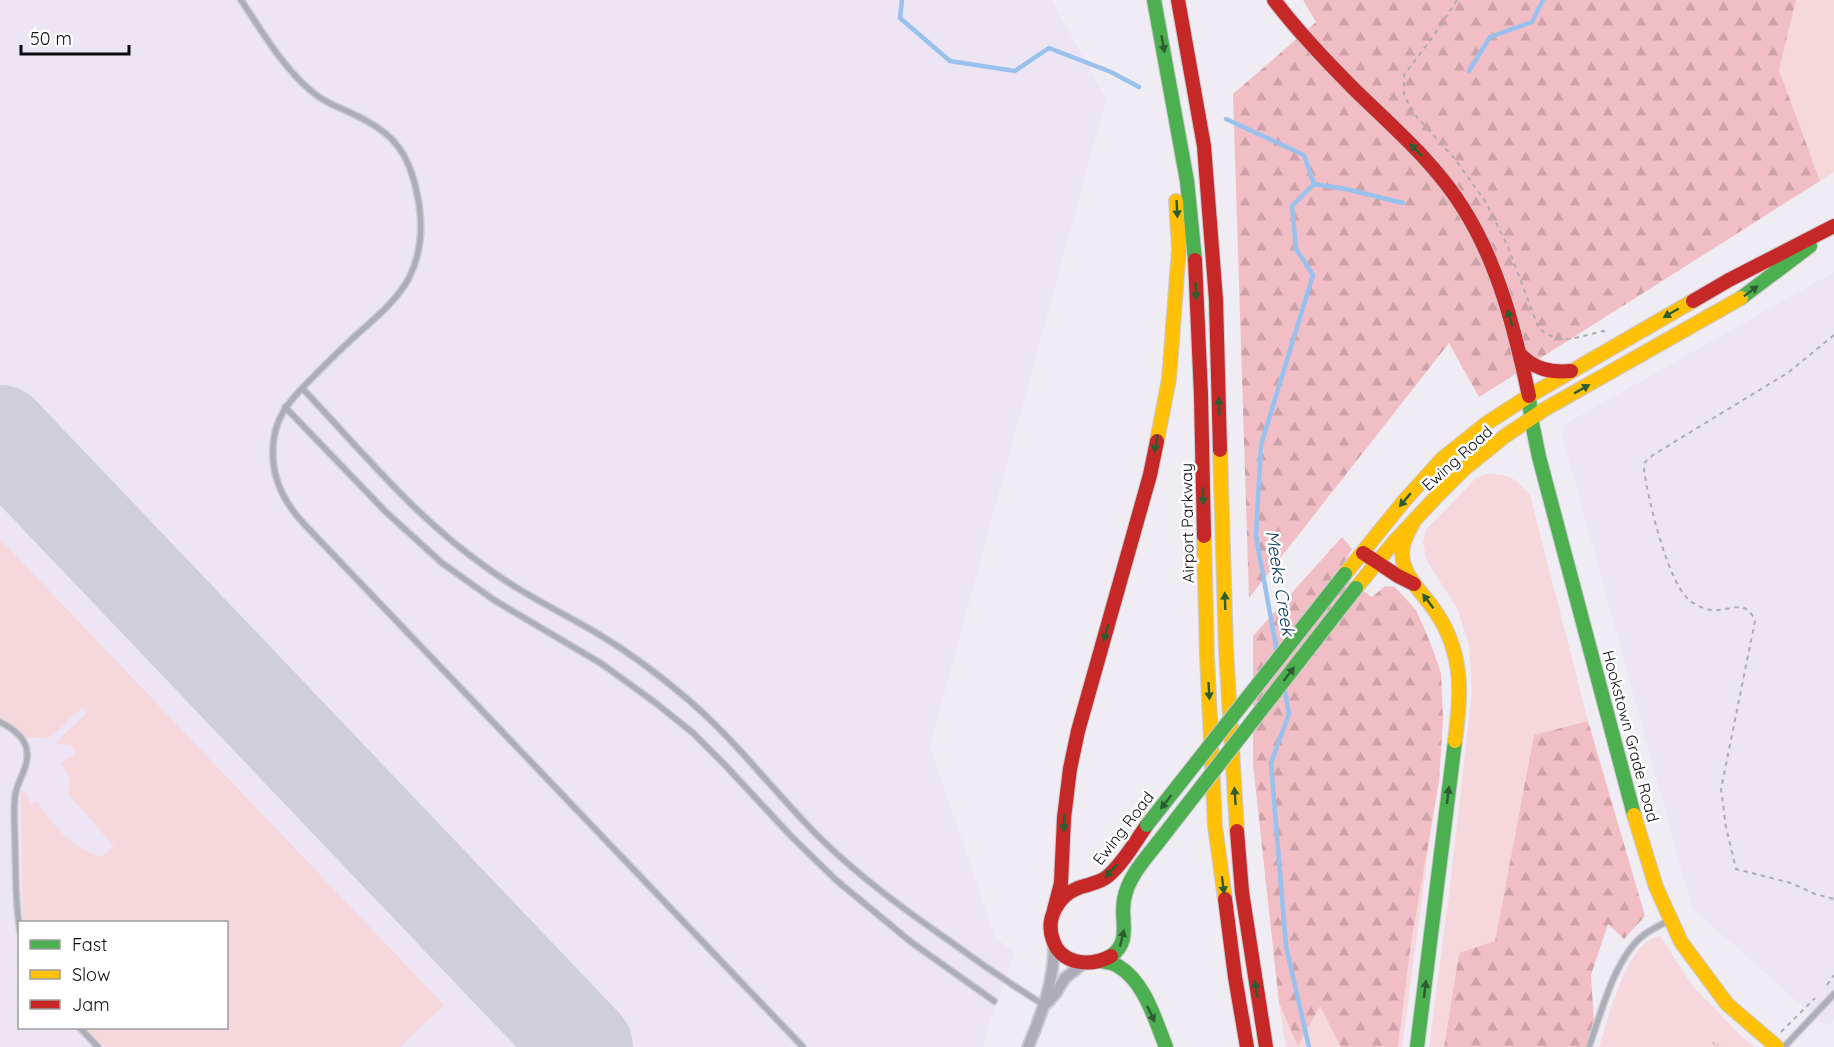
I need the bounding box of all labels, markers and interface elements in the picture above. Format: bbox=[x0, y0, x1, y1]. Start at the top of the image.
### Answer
scale bar bbox=[21, 18, 129, 56]
text: 50 m bbox=[30, 27, 72, 50]
one-way arrow bbox=[1159, 34, 1168, 53]
one-way arrow bbox=[1410, 143, 1424, 157]
one-way arrow bbox=[1172, 200, 1181, 219]
one-way arrow bbox=[1192, 282, 1201, 301]
one-way arrow bbox=[1742, 285, 1758, 297]
one-way arrow bbox=[1663, 308, 1680, 318]
one-way arrow bbox=[1505, 309, 1514, 327]
one-way arrow bbox=[1574, 383, 1590, 394]
one-way arrow bbox=[1215, 396, 1224, 415]
street label: Ewing Road bbox=[1418, 421, 1496, 495]
one-way arrow bbox=[1151, 435, 1160, 454]
street label: Airport Parkway bbox=[1176, 463, 1198, 583]
one-way arrow bbox=[1198, 486, 1208, 505]
one-way arrow bbox=[1398, 492, 1411, 508]
water label: Meeks Creek bbox=[1261, 529, 1300, 639]
one-way arrow bbox=[1220, 591, 1230, 610]
one-way arrow bbox=[1423, 594, 1435, 609]
one-way arrow bbox=[1101, 624, 1110, 642]
street label: Hookstown Grade Road bbox=[1598, 648, 1664, 824]
one-way arrow bbox=[1283, 666, 1296, 682]
one-way arrow bbox=[1204, 681, 1213, 700]
one-way arrow bbox=[1230, 786, 1239, 805]
one-way arrow bbox=[1443, 786, 1453, 805]
street label: Ewing Road bbox=[1088, 787, 1158, 869]
one-way arrow bbox=[1159, 794, 1172, 810]
one-way arrow bbox=[1059, 813, 1069, 832]
one-way arrow bbox=[1104, 864, 1118, 879]
one-way arrow bbox=[1218, 876, 1227, 895]
legend bbox=[18, 921, 228, 1029]
one-way arrow bbox=[1117, 929, 1127, 947]
text: Fast bbox=[72, 933, 107, 956]
text: Slow bbox=[72, 963, 110, 986]
one-way arrow bbox=[1420, 979, 1429, 998]
one-way arrow bbox=[1251, 980, 1260, 999]
text: Jam bbox=[72, 993, 110, 1016]
one-way arrow bbox=[1147, 1005, 1156, 1022]

